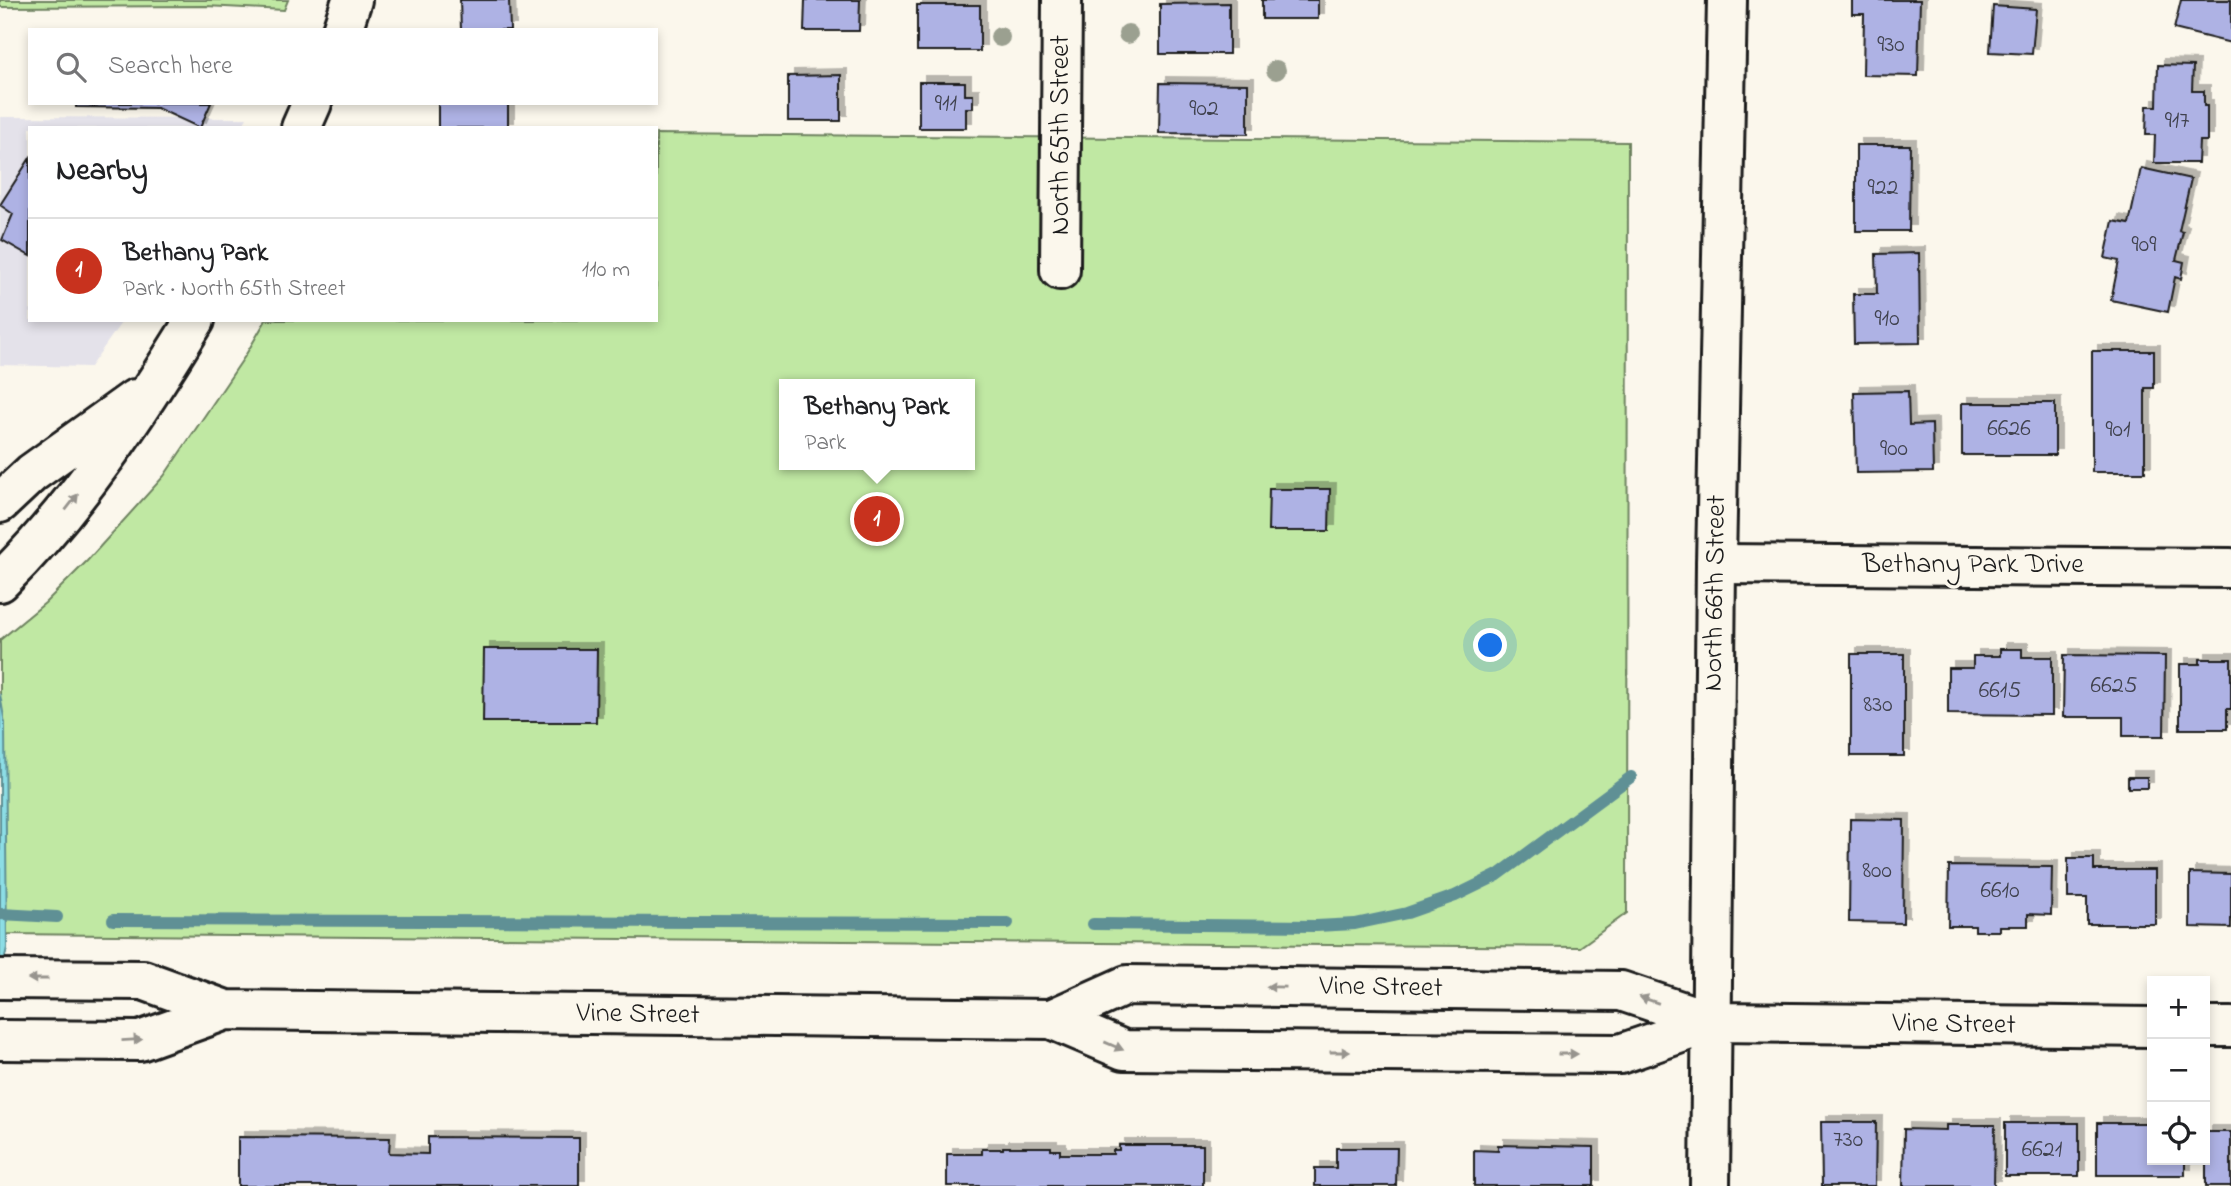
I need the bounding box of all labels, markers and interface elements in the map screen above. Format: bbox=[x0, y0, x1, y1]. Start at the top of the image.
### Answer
search box bbox=[28, 28, 658, 105]
house number: 930 bbox=[1877, 28, 1905, 63]
street label: North 65th Street bbox=[1041, 35, 1082, 235]
icon: search bbox=[52, 48, 90, 86]
text: Search here bbox=[108, 48, 233, 86]
house number: 911 bbox=[935, 87, 958, 122]
house number: 902 bbox=[1189, 92, 1219, 127]
house number: 917 bbox=[2165, 104, 2189, 139]
text: Nearby bbox=[56, 150, 148, 194]
house number: 922 bbox=[1867, 171, 1899, 206]
house number: 909 bbox=[2132, 228, 2157, 263]
text: Bethany Park bbox=[123, 235, 268, 273]
text: 1 bbox=[75, 254, 83, 287]
text: 110 m bbox=[582, 254, 630, 287]
text: Park · North 65th Street bbox=[123, 273, 346, 306]
house number: 910 bbox=[1874, 302, 1900, 337]
popup bbox=[779, 379, 975, 470]
text: Bethany Park bbox=[804, 389, 950, 427]
house number: 6626 bbox=[1987, 412, 2031, 447]
house number: 901 bbox=[2105, 413, 2131, 448]
text: Park bbox=[804, 427, 846, 460]
house number: 900 bbox=[1880, 432, 1908, 467]
one-way arrow bbox=[64, 493, 79, 511]
pin: 1 bbox=[854, 493, 900, 545]
street label: North 66th Street bbox=[1694, 494, 1738, 692]
street label: Bethany Park Drive bbox=[1861, 545, 2084, 586]
your location bbox=[1473, 628, 1507, 662]
house number: 6625 bbox=[2091, 669, 2138, 704]
house number: 6615 bbox=[1979, 674, 2022, 709]
house number: 830 bbox=[1863, 688, 1893, 723]
house number: 800 bbox=[1862, 854, 1892, 889]
house number: 6610 bbox=[1980, 874, 2020, 909]
street label: Vine Street bbox=[1318, 966, 1443, 1010]
one-way arrow bbox=[27, 973, 49, 985]
map controls bbox=[2147, 976, 2210, 1165]
button: + bbox=[2147, 976, 2210, 1039]
one-way arrow bbox=[1265, 981, 1287, 993]
street label: Vine Street bbox=[575, 993, 700, 1037]
one-way arrow bbox=[1638, 994, 1659, 1005]
street label: Vine Street bbox=[1891, 1003, 2016, 1047]
one-way arrow bbox=[121, 1034, 143, 1045]
button: − bbox=[2147, 1039, 2210, 1102]
one-way arrow bbox=[1103, 1040, 1124, 1051]
one-way arrow bbox=[1329, 1046, 1351, 1058]
one-way arrow bbox=[1557, 1048, 1579, 1060]
button: locate bbox=[2147, 1102, 2210, 1165]
house number: 730 bbox=[1833, 1123, 1863, 1158]
house number: 6621 bbox=[2022, 1133, 2063, 1168]

